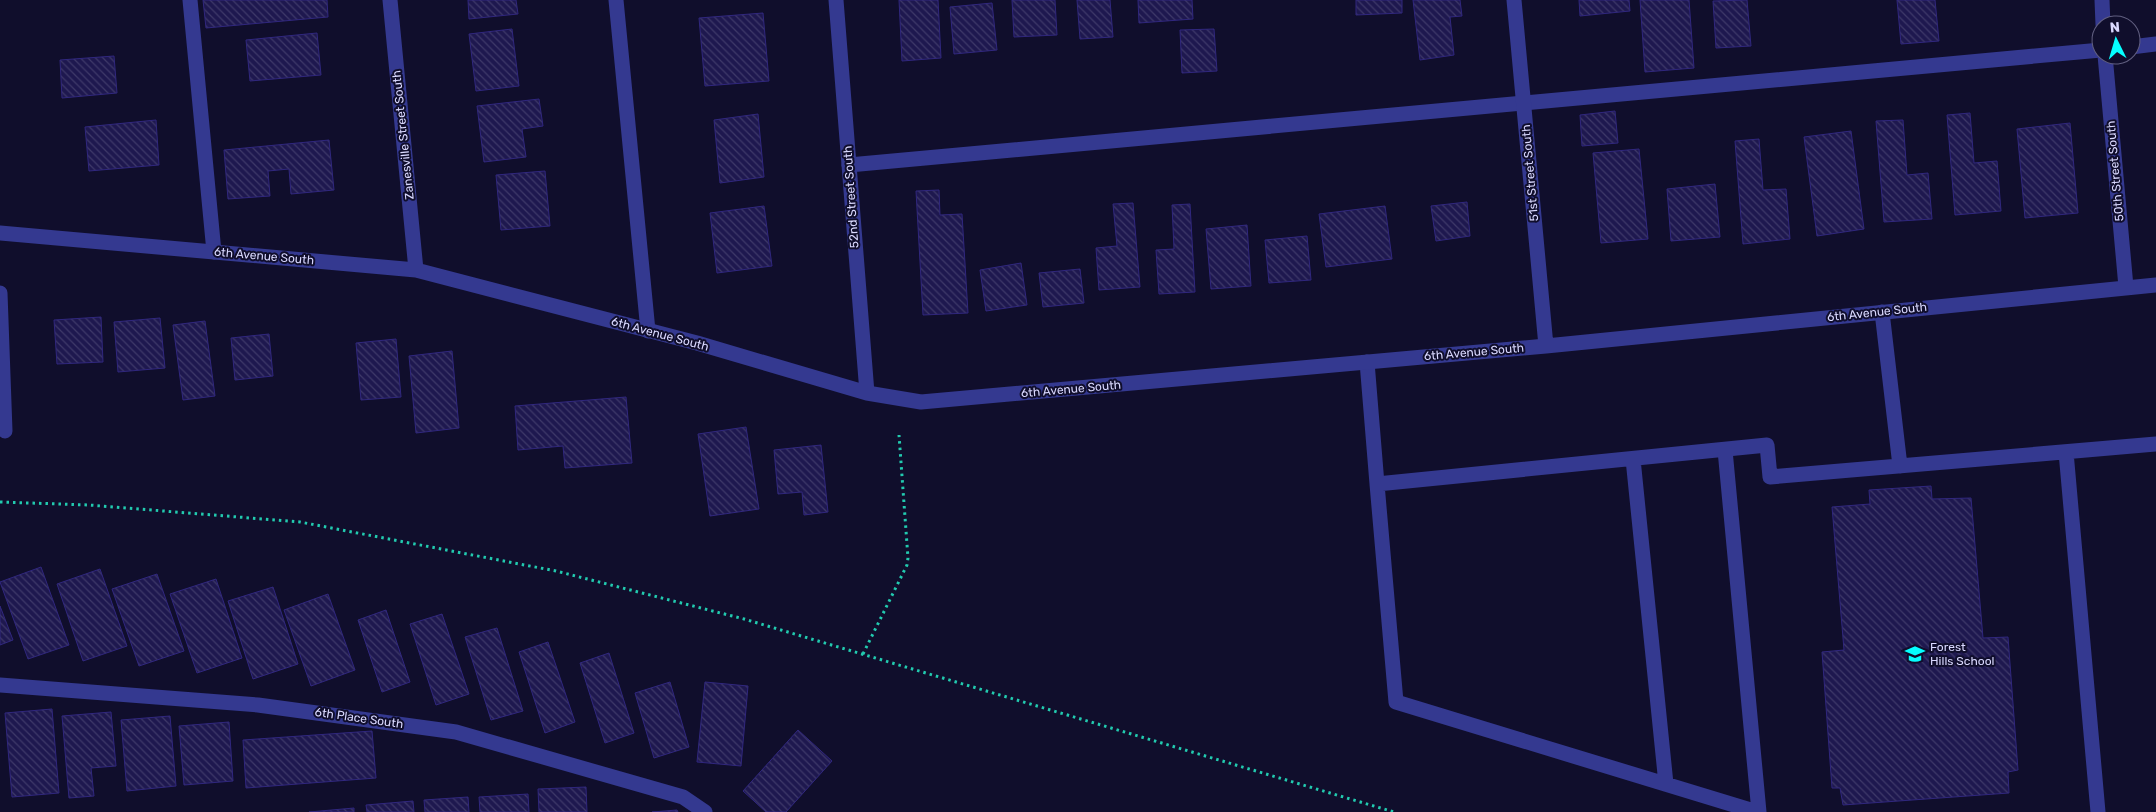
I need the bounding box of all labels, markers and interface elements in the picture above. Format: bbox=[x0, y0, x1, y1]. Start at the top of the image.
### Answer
north arrow bbox=[2091, 15, 2141, 65]
text: N bbox=[2109, 19, 2121, 36]
street label: Zanesville Street South bbox=[389, 70, 417, 200]
street label: 50th Street South bbox=[2104, 120, 2126, 222]
street label: 51st Street South bbox=[1519, 124, 1541, 222]
street label: 52nd Street South bbox=[840, 145, 862, 249]
street label: 6th Avenue South bbox=[213, 245, 315, 267]
street label: 6th Avenue South bbox=[1826, 300, 1928, 324]
street label: 6th Avenue South bbox=[610, 314, 710, 354]
street label: 6th Avenue South bbox=[1423, 341, 1525, 363]
street label: 6th Avenue South bbox=[1020, 378, 1122, 400]
place label: Forest Hills School bbox=[1930, 640, 1995, 668]
school or university icon: Forest Hills School bbox=[1904, 643, 1926, 665]
street label: 6th Place South bbox=[314, 705, 404, 731]

